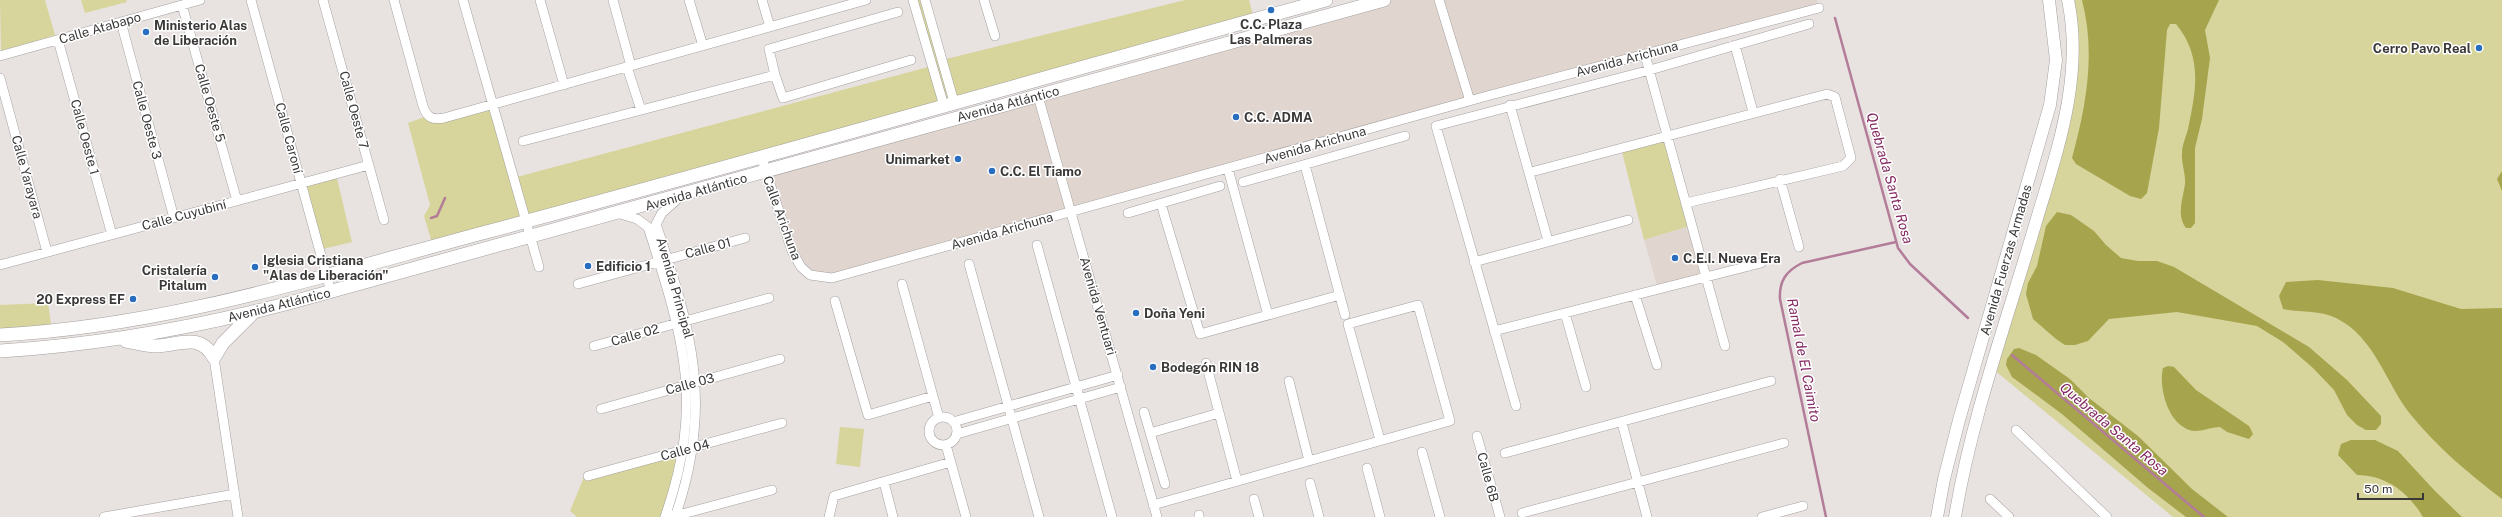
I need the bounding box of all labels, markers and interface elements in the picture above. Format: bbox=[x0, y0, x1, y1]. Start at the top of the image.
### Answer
marker: C.C. Plaza Las Palmeras bbox=[1266, 5, 1276, 15]
street label: Calle Atabapo bbox=[57, 9, 143, 47]
place label: C.C. Plaza Las Palmeras bbox=[1230, 17, 1313, 47]
place label: Ministerio Alas de Liberación bbox=[154, 18, 247, 48]
marker: Ministerio Alas de Liberación bbox=[141, 27, 151, 37]
street label: Avenida Arichuna bbox=[1574, 38, 1680, 80]
place label: Cerro Pavo Real bbox=[2373, 41, 2471, 56]
marker: Cerro Pavo Real bbox=[2474, 43, 2484, 53]
street label: Calle Oeste 5 bbox=[192, 62, 228, 144]
street label: Calle Oeste 7 bbox=[336, 69, 372, 151]
street label: Calle Oeste 3 bbox=[129, 79, 165, 161]
street label: Avenida Atlántico bbox=[955, 83, 1061, 125]
street label: Calle Oeste 1 bbox=[68, 98, 102, 176]
street label: Calle Caroní bbox=[272, 101, 306, 176]
place label: C.C. ADMA bbox=[1244, 110, 1313, 125]
water label: Quebrada Santa Rosa bbox=[1864, 110, 1916, 246]
marker: C.C. ADMA bbox=[1231, 112, 1241, 122]
street label: Avenida Arichuna bbox=[1262, 123, 1368, 167]
street label: Calle Yarayara bbox=[9, 134, 45, 220]
place label: Unimarket bbox=[885, 152, 950, 167]
marker: Unimarket bbox=[953, 154, 963, 164]
place label: C.C. El Tiamo bbox=[1000, 164, 1082, 179]
marker: C.C. El Tiamo bbox=[987, 166, 997, 176]
street label: Avenida Atlántico bbox=[643, 170, 749, 214]
street label: Calle Arichuna bbox=[760, 174, 804, 262]
street label: Avenida Fuerzas Armadas bbox=[1977, 183, 2035, 337]
street label: Calle Cuyubiní bbox=[140, 196, 229, 233]
street label: Avenida Arichuna bbox=[949, 209, 1055, 253]
street label: Calle 01 bbox=[683, 235, 733, 261]
street label: Avenida Principal bbox=[653, 236, 697, 340]
place label: C.E.I. Nueva Era bbox=[1683, 251, 1781, 266]
place label: Iglesia Cristiana "Alas de Liberación" bbox=[263, 253, 388, 283]
marker: C.E.I. Nueva Era bbox=[1670, 253, 1680, 263]
street label: Avenida Ventuari bbox=[1077, 255, 1119, 357]
place label: Edificio 1 bbox=[596, 259, 651, 274]
marker: Edificio 1 bbox=[583, 261, 593, 271]
marker: Iglesia Cristiana "Alas de Liberación" bbox=[250, 262, 260, 272]
place label: Cristalería Pitalum bbox=[142, 263, 207, 293]
marker: Cristalería Pitalum bbox=[210, 272, 220, 282]
street label: Avenida Atlántico bbox=[226, 285, 332, 325]
place label: 20 Express EF bbox=[36, 292, 125, 307]
marker: 20 Express EF bbox=[128, 294, 138, 304]
water label: Ramal de El Caimito bbox=[1784, 297, 1824, 424]
place label: Doña Yeni bbox=[1144, 306, 1205, 321]
marker: Doña Yeni bbox=[1131, 308, 1141, 318]
street label: Calle 02 bbox=[609, 321, 661, 349]
place label: Bodegón RIN 18 bbox=[1161, 360, 1260, 375]
marker: Bodegón RIN 18 bbox=[1148, 362, 1158, 372]
street label: Calle 03 bbox=[664, 370, 716, 398]
water label: Quebrada Santa Rosa bbox=[2057, 379, 2171, 479]
street label: Calle 04 bbox=[659, 436, 711, 464]
street label: Calle 6B bbox=[1474, 451, 1502, 503]
scale bar bbox=[2358, 475, 2423, 501]
text: 50 m bbox=[2364, 482, 2392, 496]

